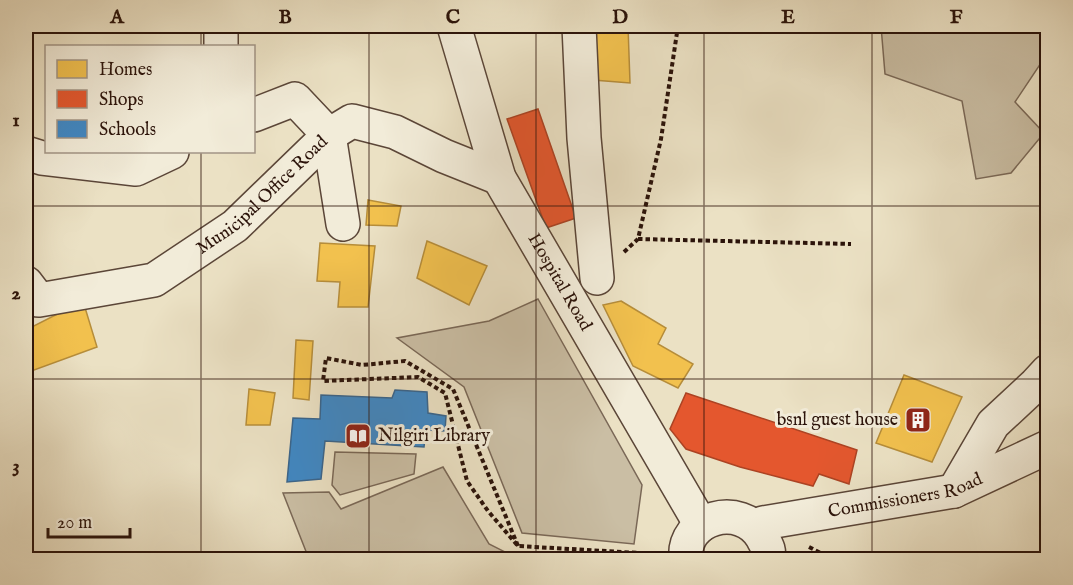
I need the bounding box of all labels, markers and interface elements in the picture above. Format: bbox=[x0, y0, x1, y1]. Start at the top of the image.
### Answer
text: A bbox=[109, 5, 125, 30]
text: B bbox=[278, 5, 292, 30]
text: C bbox=[446, 5, 460, 30]
text: D bbox=[612, 5, 628, 30]
text: E bbox=[781, 5, 795, 30]
text: F bbox=[950, 5, 963, 30]
legend bbox=[45, 45, 255, 153]
text: Homes bbox=[99, 59, 152, 82]
text: Shops bbox=[99, 89, 144, 112]
text: 1 bbox=[12, 108, 20, 133]
text: Schools bbox=[99, 119, 156, 142]
street label: Municipal Office Road bbox=[192, 131, 333, 260]
street label: Hospital Road bbox=[522, 229, 597, 335]
text: 2 bbox=[11, 281, 21, 306]
building icon: bsnl guest house bbox=[903, 405, 933, 435]
place label: bsnl guest house bbox=[777, 409, 898, 432]
library icon: Nilgiri Library bbox=[343, 421, 373, 451]
place label: Nilgiri Library bbox=[378, 425, 490, 448]
text: 3 bbox=[12, 454, 20, 479]
street label: Commissioners Road bbox=[826, 468, 987, 523]
scale bar bbox=[48, 501, 130, 539]
text: 20 m bbox=[57, 512, 92, 535]

